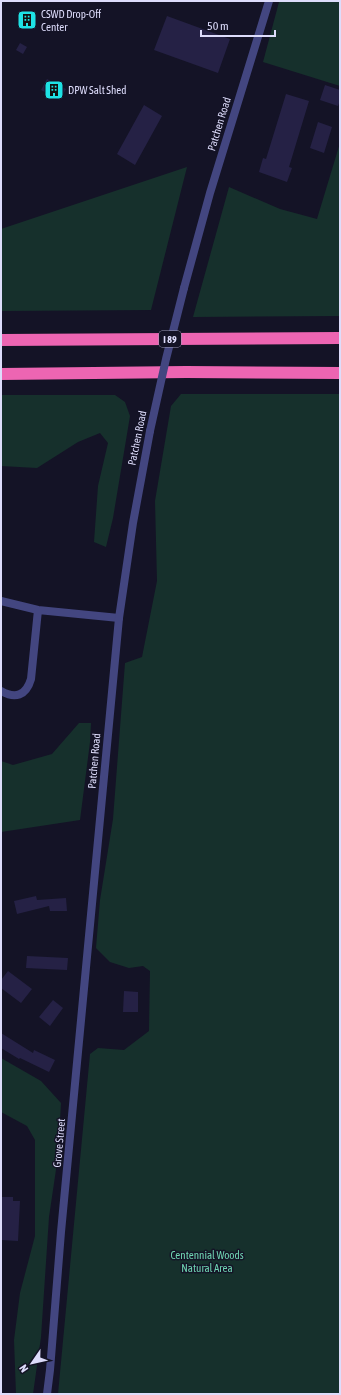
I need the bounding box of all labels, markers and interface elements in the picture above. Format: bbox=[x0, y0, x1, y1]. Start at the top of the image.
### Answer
place label: CSWD Drop-Off Center bbox=[41, 8, 101, 33]
building icon: CSWD Drop-Off Center bbox=[16, 9, 38, 31]
scale bar bbox=[201, 12, 275, 38]
text: 50 m bbox=[207, 19, 229, 33]
building icon: DPW Salt Shed bbox=[43, 79, 65, 101]
place label: DPW Salt Shed bbox=[68, 84, 126, 96]
street label: Patchen Road bbox=[205, 96, 233, 152]
road number: I 89 bbox=[159, 331, 181, 347]
street label: Patchen Road bbox=[125, 410, 149, 466]
street label: Patchen Road bbox=[86, 733, 102, 789]
street label: Grove Street bbox=[51, 1118, 67, 1168]
park label: Centennial Woods Natural Area bbox=[170, 1249, 244, 1274]
north arrow bbox=[12, 1343, 52, 1383]
text: N bbox=[17, 1363, 31, 1375]

